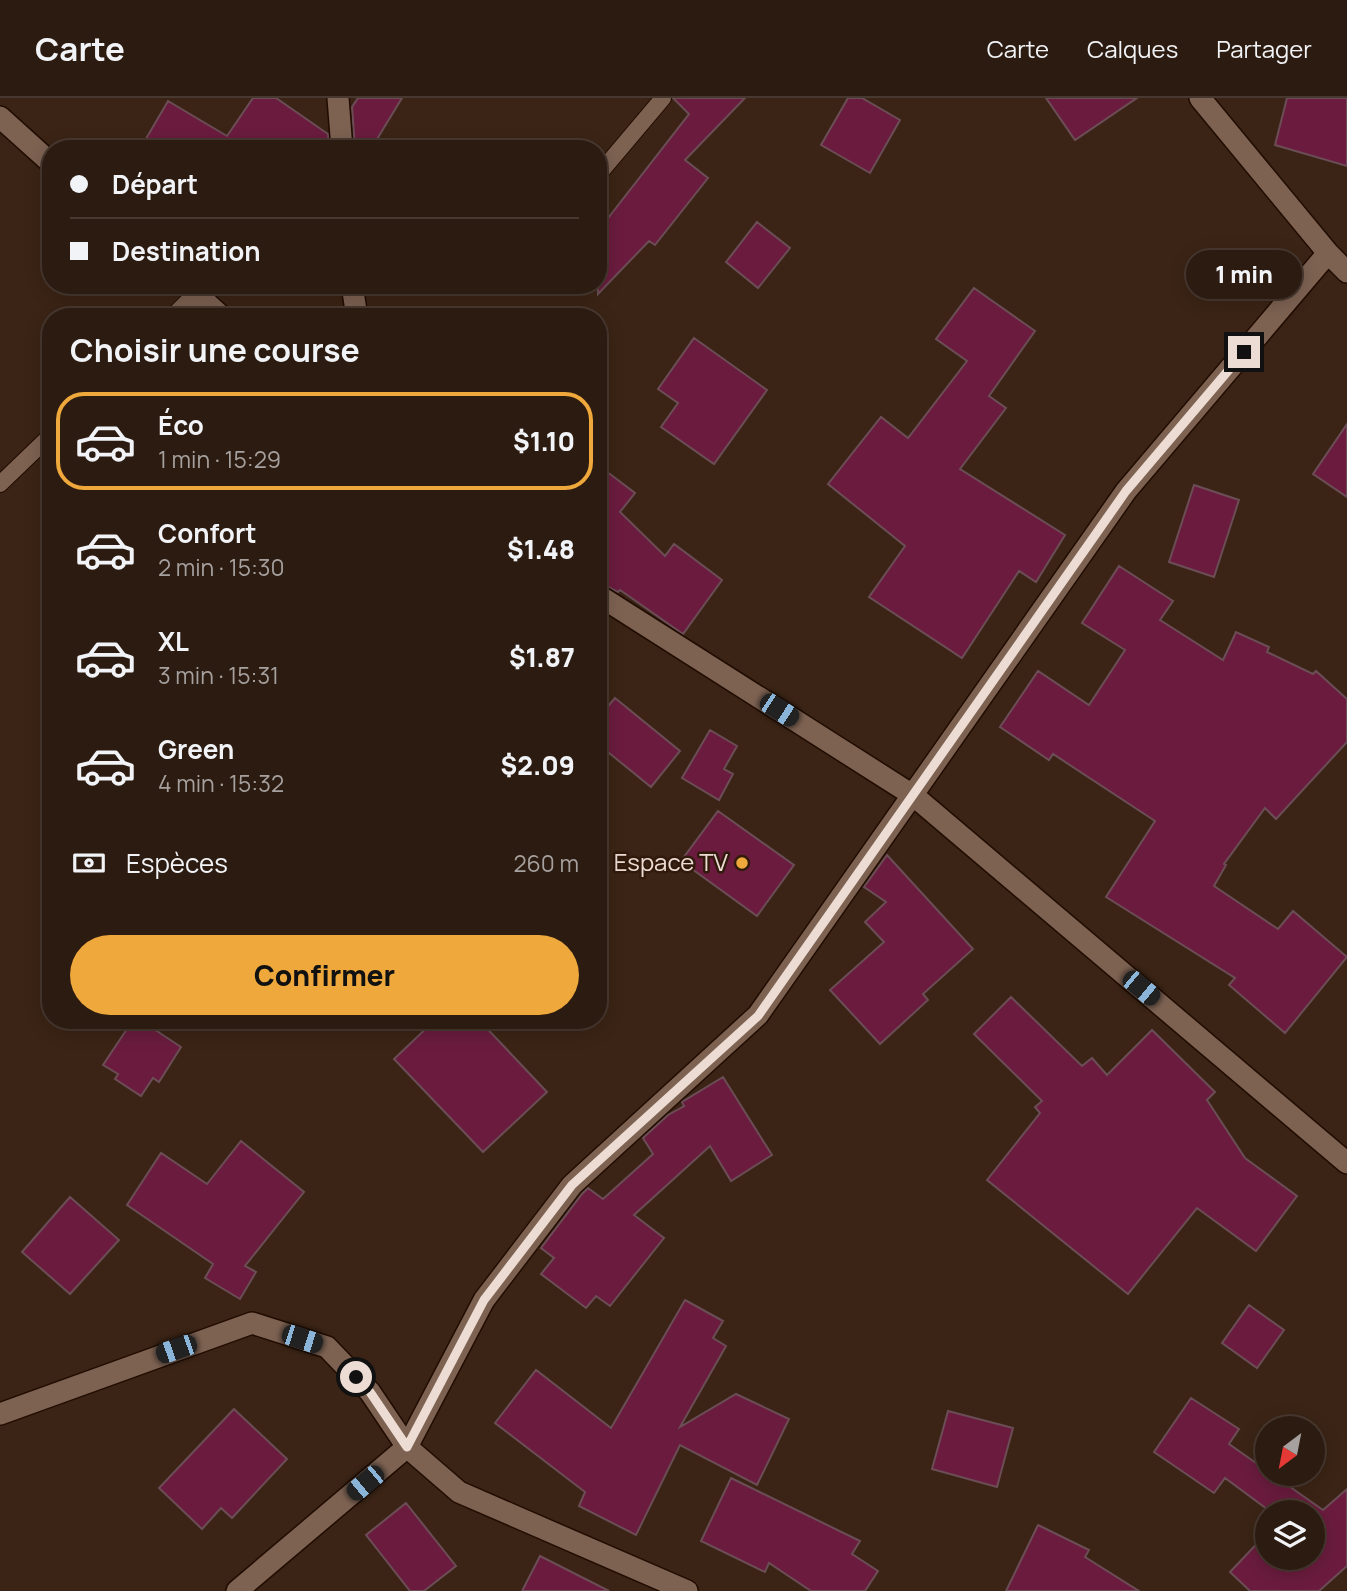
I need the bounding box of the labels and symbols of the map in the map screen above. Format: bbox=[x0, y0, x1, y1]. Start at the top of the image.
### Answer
callout: 1 min bbox=[1186, 250, 1302, 300]
route end bbox=[1228, 336, 1260, 368]
car bbox=[756, 690, 803, 730]
place label: Espace TV bbox=[614, 845, 729, 878]
marker: Espace TV bbox=[734, 855, 750, 871]
car bbox=[1119, 966, 1164, 1010]
car bbox=[279, 1323, 326, 1355]
car bbox=[153, 1332, 200, 1366]
route start bbox=[340, 1361, 372, 1393]
north arrow bbox=[1255, 1416, 1325, 1486]
car bbox=[343, 1461, 388, 1505]

